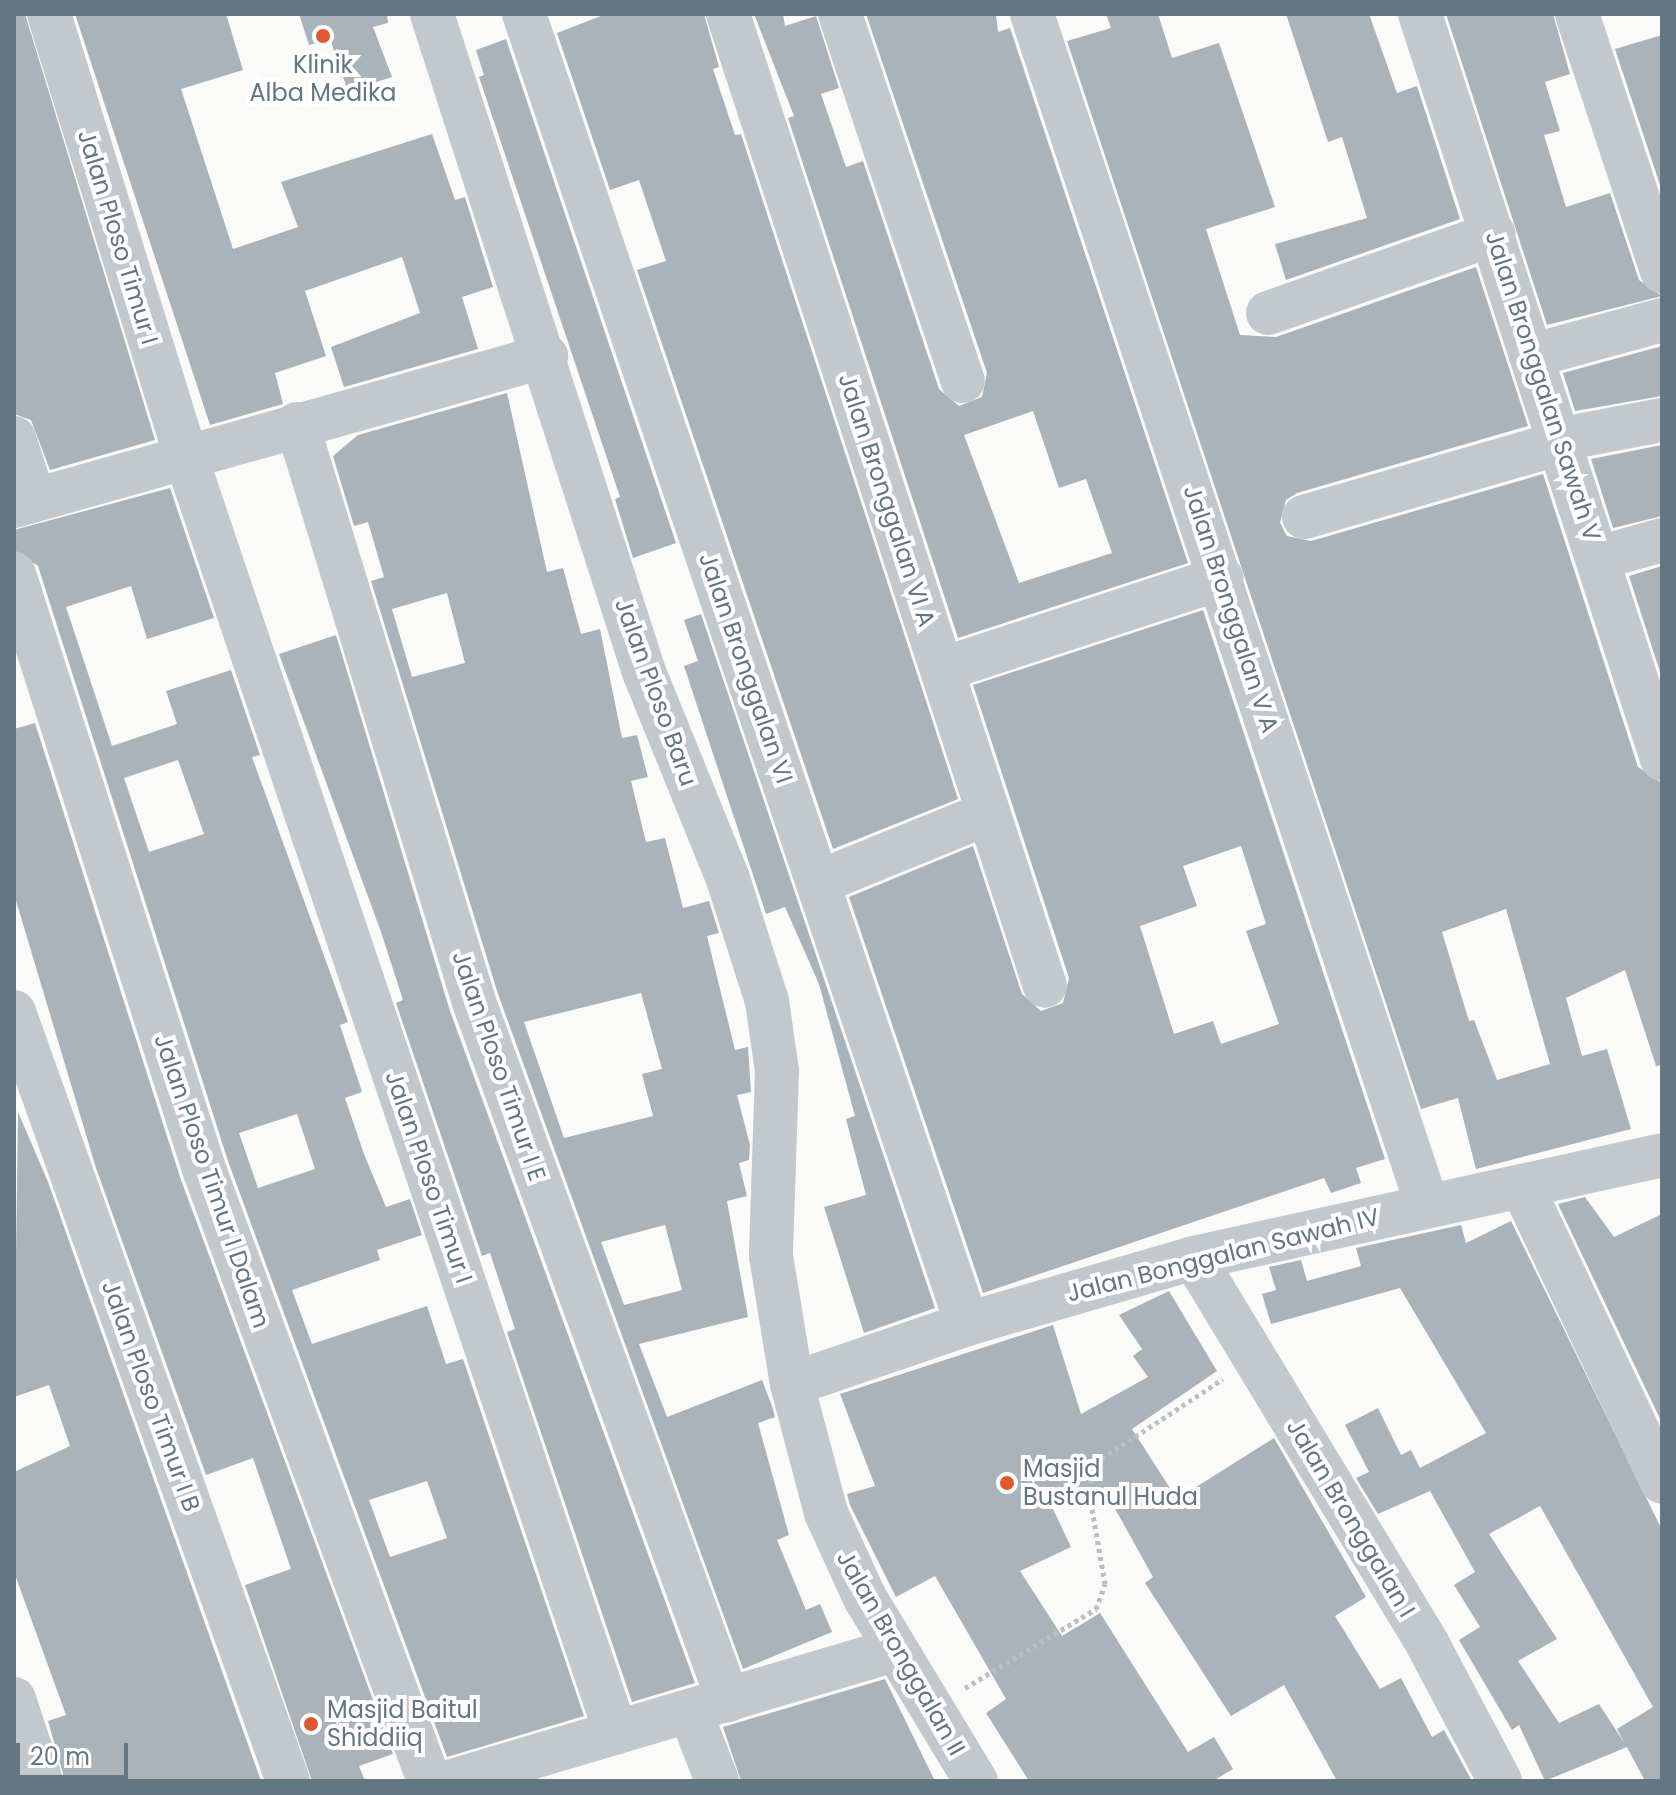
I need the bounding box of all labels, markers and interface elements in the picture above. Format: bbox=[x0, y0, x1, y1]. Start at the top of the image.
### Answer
marker: Klinik Alba Medika bbox=[312, 25, 334, 47]
place label: Klinik Alba Medika bbox=[249, 51, 397, 107]
street label: Jalan Ploso Timur I bbox=[72, 126, 164, 348]
street label: Jalan Bronggalan Sawah V bbox=[1479, 227, 1607, 545]
street label: Jalan Bronggalan VI A bbox=[832, 370, 942, 630]
street label: Jalan Bronggalan V A bbox=[1177, 482, 1285, 736]
street label: Jalan Bronggalan VI bbox=[693, 549, 799, 787]
street label: Jalan Ploso Baru bbox=[609, 594, 703, 790]
street label: Jalan Ploso Timur I E bbox=[446, 947, 552, 1185]
street label: Jalan Ploso Timur I Dalam bbox=[148, 1030, 276, 1332]
street label: Jalan Ploso Timur I bbox=[379, 1067, 479, 1287]
street label: Jalan Bonggalan Sawah IV bbox=[1064, 1202, 1382, 1308]
street label: Jalan Ploso Timur I B bbox=[96, 1277, 206, 1515]
street label: Jalan Bronggalan I bbox=[1281, 1414, 1421, 1622]
place label: Masjid Bustanul Huda bbox=[1023, 1455, 1198, 1511]
marker: Masjid Bustanul Huda bbox=[998, 1474, 1016, 1492]
street label: Jalan Bronggalan II bbox=[831, 1546, 971, 1760]
place label: Masjid Baitul Shiddiiq bbox=[327, 1696, 478, 1752]
marker: Masjid Baitul Shiddiiq bbox=[302, 1715, 320, 1733]
scale bar bbox=[20, 1727, 132, 1777]
text: 20 m bbox=[30, 1740, 90, 1773]

